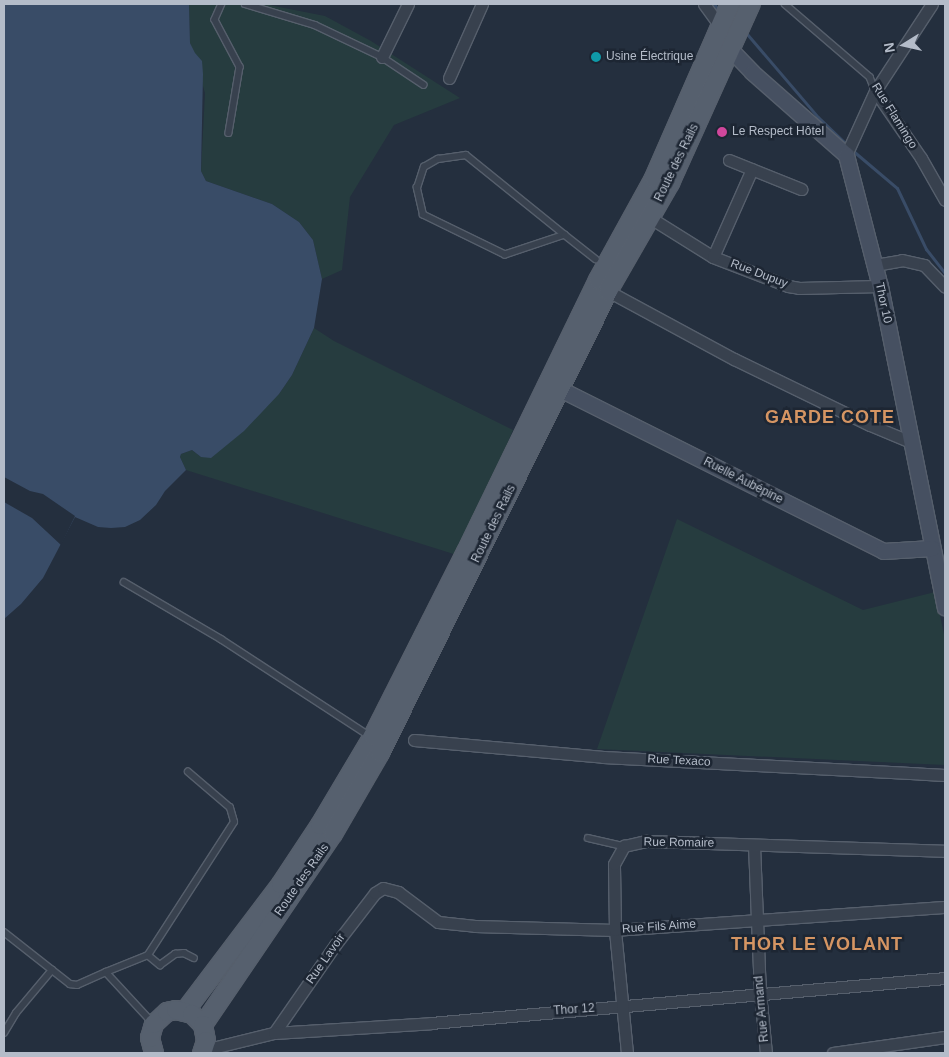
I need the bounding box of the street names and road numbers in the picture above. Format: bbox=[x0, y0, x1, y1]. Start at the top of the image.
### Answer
street label: Rue Flamingo bbox=[868, 81, 920, 151]
street label: Route des Rails bbox=[652, 122, 702, 204]
street label: Rue Dupuy bbox=[728, 257, 790, 291]
street label: Thor 10 bbox=[872, 281, 894, 325]
street label: Ruelle Aubépine bbox=[700, 455, 786, 507]
street label: Route des Rails bbox=[469, 483, 519, 565]
street label: Rue Texaco bbox=[647, 752, 711, 770]
street label: Rue Romaire bbox=[644, 835, 714, 851]
street label: Route des Rails bbox=[272, 841, 332, 919]
street label: Rue Fils Aime bbox=[621, 917, 697, 937]
street label: Rue Lavoir bbox=[303, 931, 349, 987]
street label: Rue Armand bbox=[752, 975, 772, 1043]
street label: Thor 12 bbox=[553, 1001, 595, 1019]

